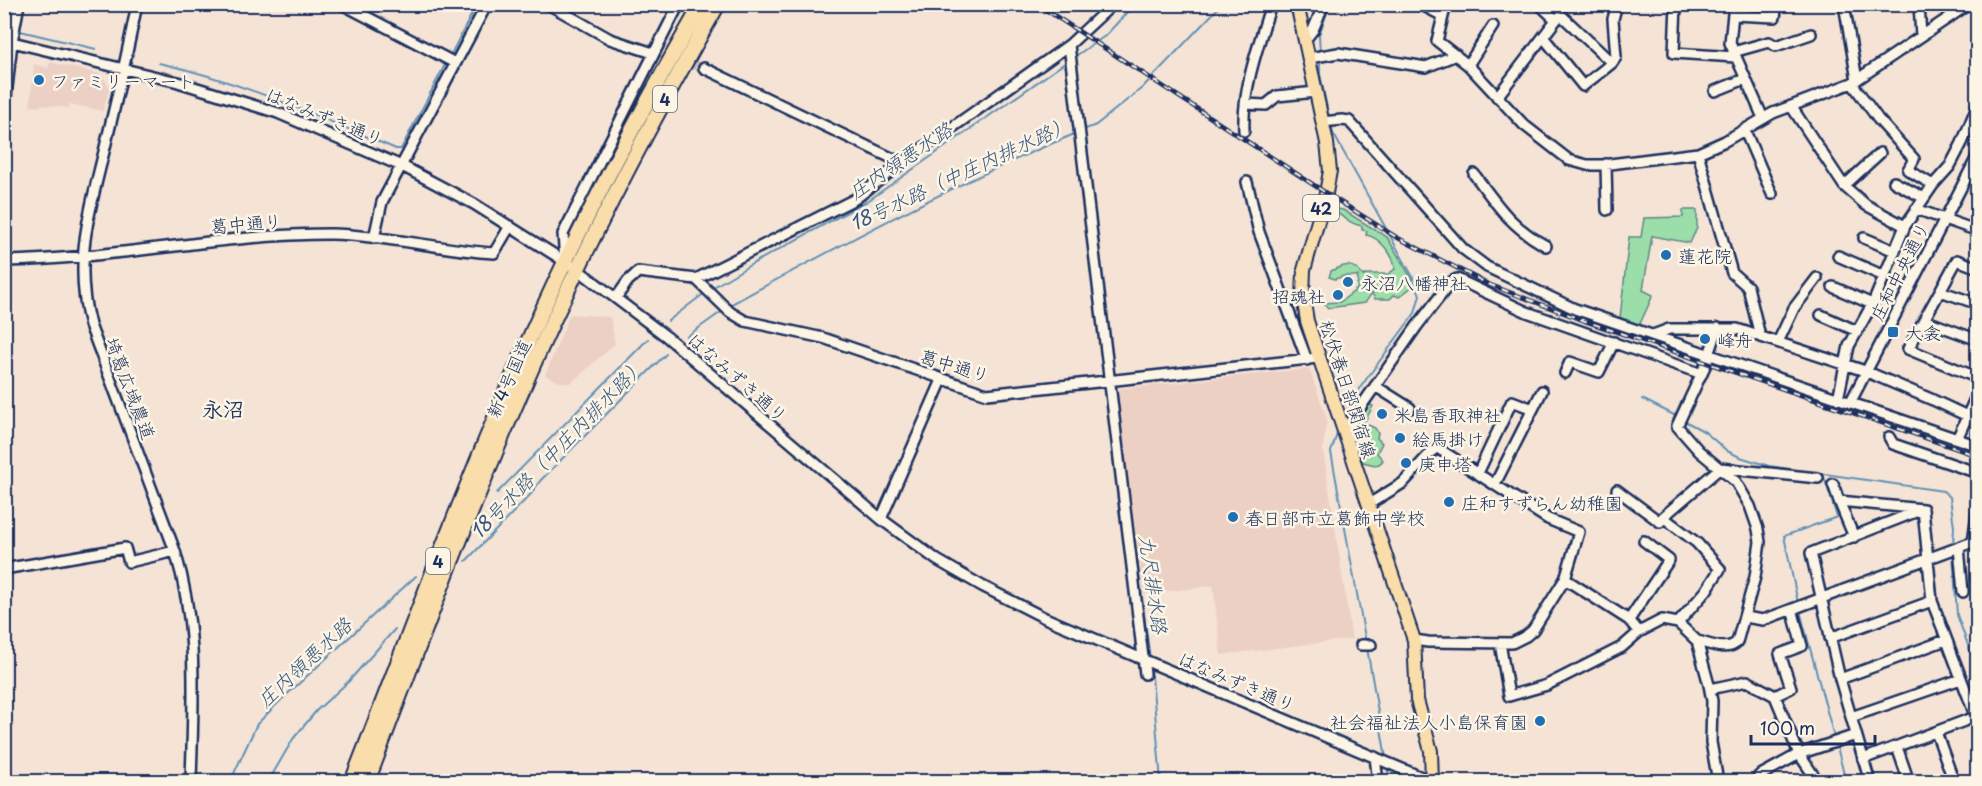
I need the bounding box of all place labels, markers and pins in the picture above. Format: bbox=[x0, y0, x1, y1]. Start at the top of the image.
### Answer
place label: ファミリーマート bbox=[51, 67, 195, 94]
marker: ファミリーマート bbox=[32, 73, 46, 87]
place label: 蓮花院 bbox=[1678, 242, 1732, 269]
marker: 蓮花院 bbox=[1659, 248, 1673, 262]
place label: 永沼八幡神社 bbox=[1360, 269, 1468, 296]
marker: 永沼八幡神社 bbox=[1341, 275, 1355, 289]
place label: 招魂社 bbox=[1272, 282, 1326, 309]
marker: 招魂社 bbox=[1331, 288, 1345, 302]
place label: 大衾 bbox=[1905, 319, 1941, 346]
marker: 大衾 bbox=[1886, 325, 1900, 339]
place label: 峰舟 bbox=[1717, 326, 1753, 353]
marker: 峰舟 bbox=[1698, 332, 1712, 346]
place label: 米島香取神社 bbox=[1394, 401, 1502, 428]
marker: 米島香取神社 bbox=[1375, 407, 1389, 421]
place label: 絵馬掛け bbox=[1412, 425, 1484, 452]
marker: 絵馬掛け bbox=[1393, 431, 1407, 445]
place label: 庚申塔 bbox=[1418, 450, 1472, 477]
marker: 庚申塔 bbox=[1399, 456, 1413, 470]
place label: 庄和すずらん幼稚園 bbox=[1461, 489, 1623, 516]
marker: 庄和すずらん幼稚園 bbox=[1442, 495, 1456, 509]
place label: 春日部市立葛飾中学校 bbox=[1245, 504, 1425, 531]
marker: 春日部市立葛飾中学校 bbox=[1226, 510, 1240, 524]
place label: 社会福祉法人小島保育園 bbox=[1330, 708, 1528, 735]
marker: 社会福祉法人小島保育園 bbox=[1533, 714, 1547, 728]

